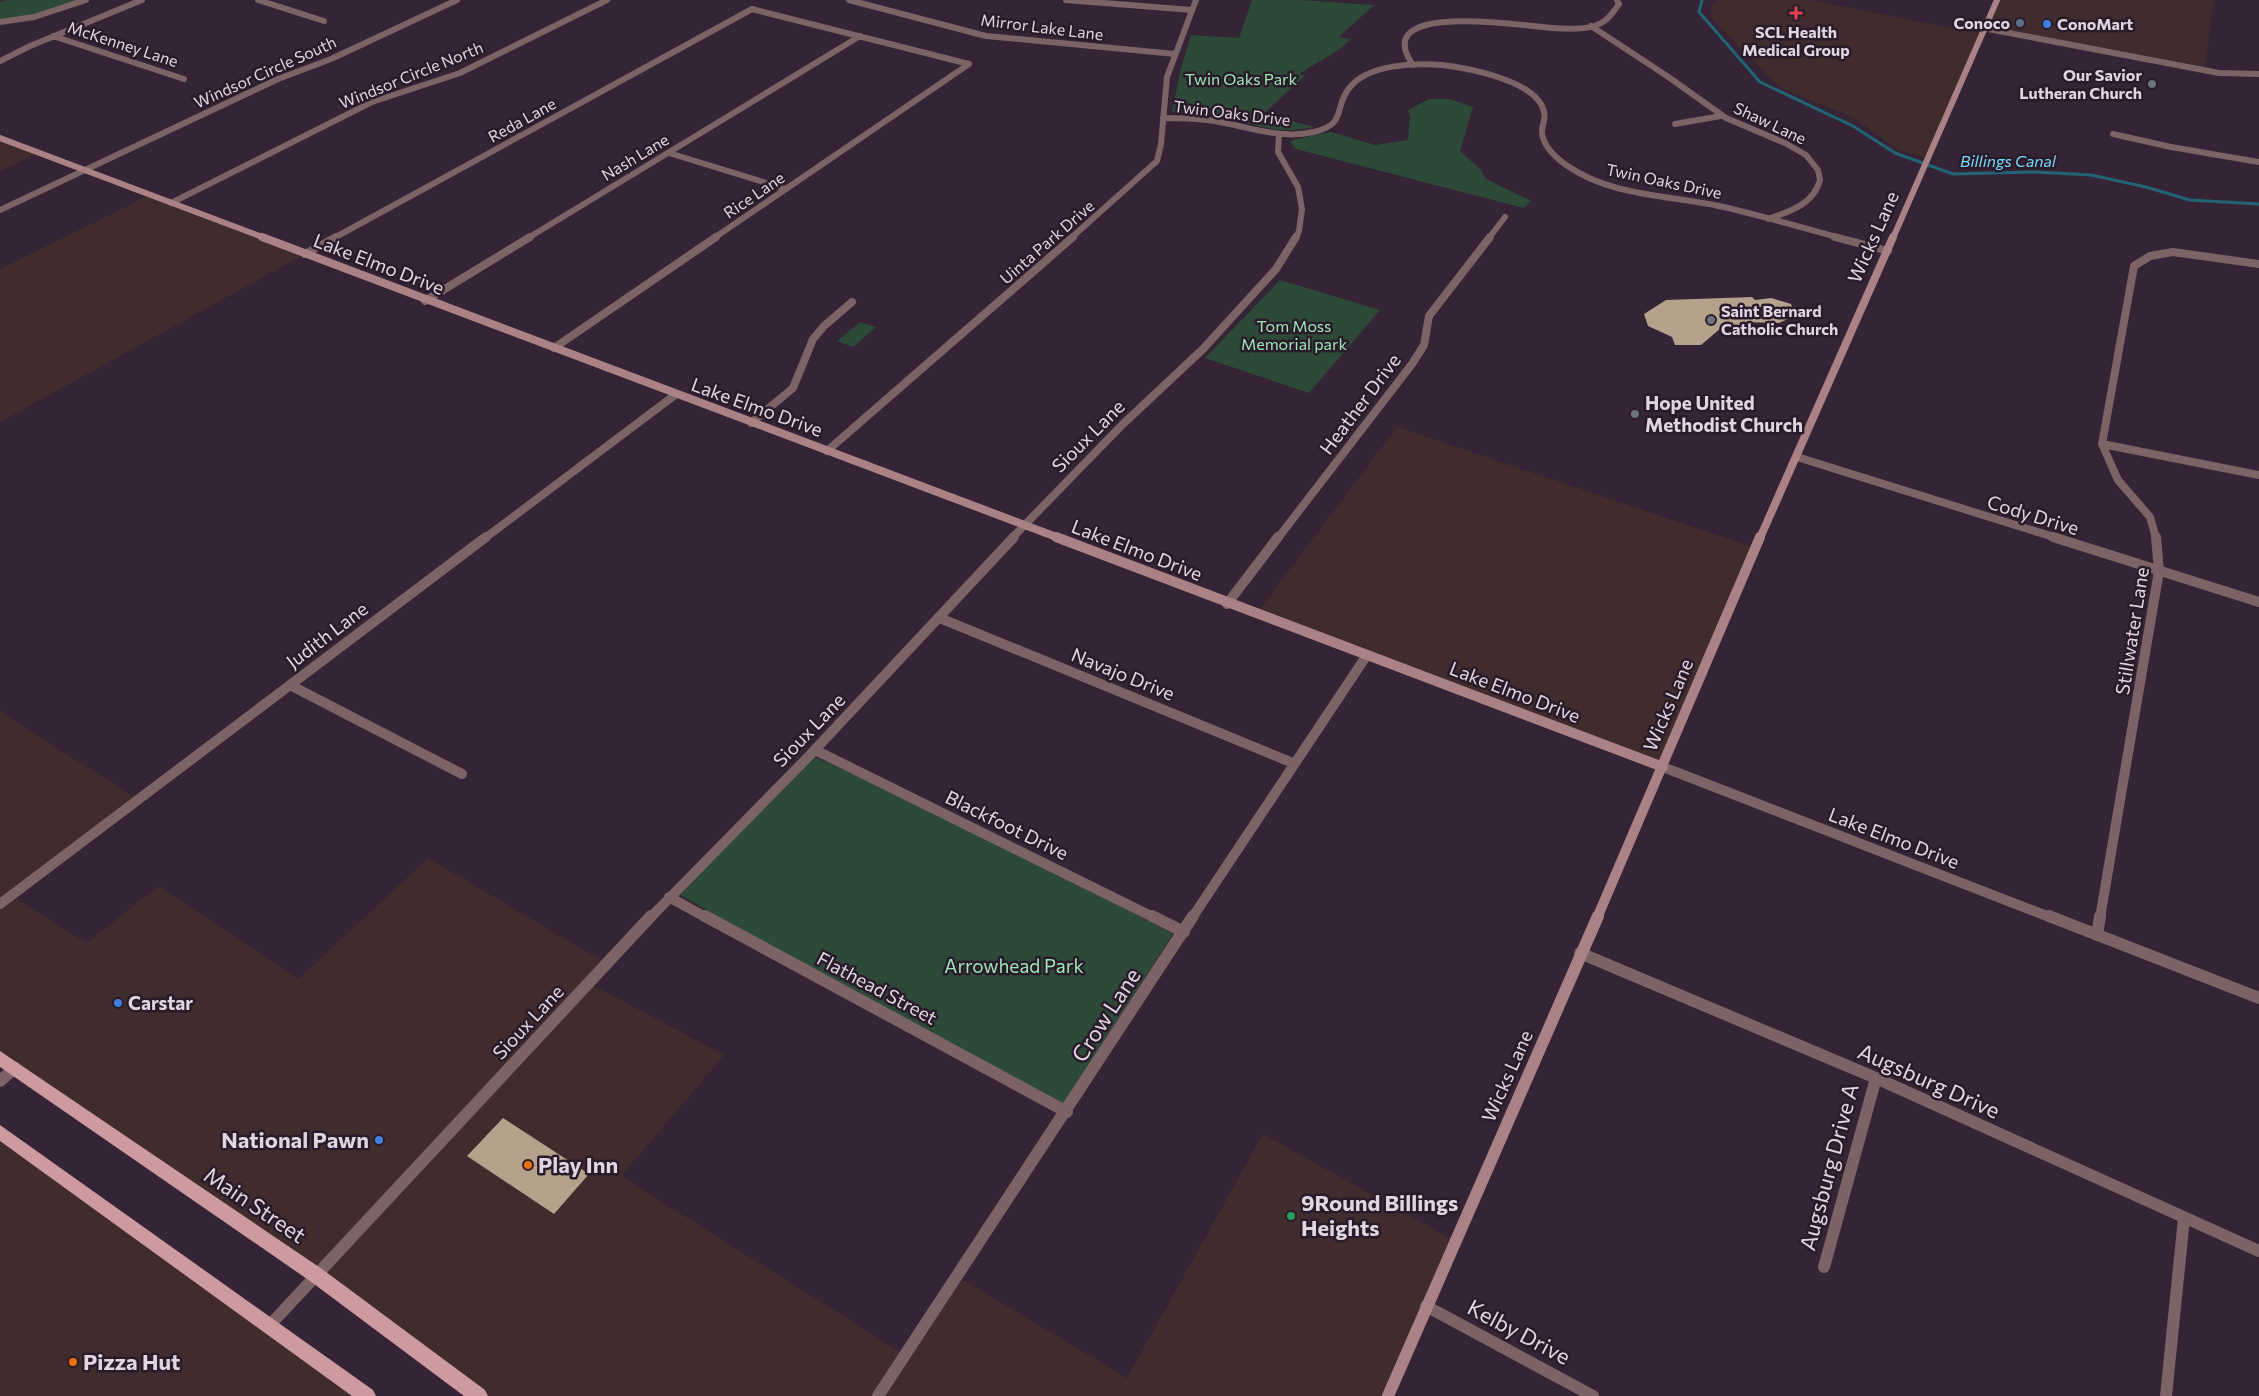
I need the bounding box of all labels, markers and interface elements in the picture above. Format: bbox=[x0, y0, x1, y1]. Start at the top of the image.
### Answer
marker: SCL Health Medical Group bbox=[1789, 6, 1803, 20]
street label: Mirror Lake Lane bbox=[980, 10, 1104, 43]
place label: Conoco bbox=[1953, 13, 2010, 32]
place label: ConoMart bbox=[2057, 14, 2134, 33]
street label: McKenney Lane bbox=[66, 17, 181, 70]
marker: Conoco bbox=[2014, 17, 2026, 29]
marker: ConoMart bbox=[2041, 18, 2053, 30]
place label: SCL Health Medical Group bbox=[1742, 22, 1850, 59]
street label: Windsor Circle South bbox=[191, 32, 339, 111]
street label: Windsor Circle North bbox=[336, 37, 486, 112]
place label: Our Savior Lutheran Church bbox=[2019, 65, 2142, 102]
park label: Twin Oaks Park bbox=[1185, 69, 1297, 88]
marker: Our Savior Lutheran Church bbox=[2146, 78, 2158, 90]
street label: Reda Lane bbox=[485, 93, 559, 146]
street label: Twin Oaks Drive bbox=[1173, 96, 1292, 129]
street label: Shaw Lane bbox=[1731, 98, 1809, 148]
street label: Nash Lane bbox=[598, 129, 672, 184]
water label: Billings Canal bbox=[1960, 151, 2057, 170]
street label: Twin Oaks Drive bbox=[1605, 159, 1724, 202]
street label: Rice Lane bbox=[720, 167, 788, 222]
street label: Wicks Lane bbox=[1842, 187, 1903, 286]
street label: Uinta Park Drive bbox=[996, 196, 1097, 288]
street label: Lake Elmo Drive bbox=[311, 228, 448, 299]
place label: Saint Bernard Catholic Church bbox=[1721, 301, 1838, 338]
marker: Saint Bernard Catholic Church bbox=[1705, 314, 1717, 326]
park label: Tom Moss Memorial park bbox=[1241, 316, 1347, 353]
street label: Heather Drive bbox=[1314, 349, 1405, 459]
street label: Lake Elmo Drive bbox=[688, 372, 826, 441]
place label: Hope United Methodist Church bbox=[1645, 391, 1803, 436]
street label: Sioux Lane bbox=[1046, 394, 1129, 477]
marker: Hope United Methodist Church bbox=[1629, 408, 1641, 420]
street label: Cody Drive bbox=[1984, 490, 2082, 539]
street label: Lake Elmo Drive bbox=[1069, 514, 1206, 585]
street label: Stillwater Lane bbox=[2110, 565, 2153, 696]
street label: Judith Lane bbox=[281, 597, 372, 673]
street label: Navajo Drive bbox=[1068, 642, 1178, 705]
street label: Wicks Lane bbox=[1638, 655, 1697, 754]
street label: Lake Elmo Drive bbox=[1447, 656, 1584, 727]
street label: Sioux Lane bbox=[768, 688, 849, 771]
street label: Blackfoot Drive bbox=[942, 785, 1072, 864]
street label: Lake Elmo Drive bbox=[1826, 802, 1963, 873]
street label: Flathead Street bbox=[813, 946, 941, 1029]
park label: Arrowhead Park bbox=[944, 954, 1084, 977]
street label: Crow Lane bbox=[1065, 963, 1146, 1067]
street label: Sioux Lane bbox=[487, 980, 568, 1064]
place label: Carstar bbox=[128, 991, 193, 1014]
marker: Carstar bbox=[112, 997, 124, 1009]
street label: Wicks Lane bbox=[1476, 1026, 1537, 1125]
street label: Augsburg Drive bbox=[1854, 1037, 2004, 1124]
street label: Augsburg Drive A bbox=[1793, 1080, 1864, 1253]
place label: National Pawn bbox=[221, 1126, 369, 1153]
marker: National Pawn bbox=[373, 1134, 385, 1146]
place label: Play Inn bbox=[538, 1151, 618, 1178]
marker: Play Inn bbox=[522, 1159, 534, 1171]
street label: Main Street bbox=[199, 1161, 311, 1248]
place label: 9Round Billings Heights bbox=[1301, 1189, 1458, 1241]
marker: 9Round Billings Heights bbox=[1285, 1210, 1297, 1222]
street label: Kelby Drive bbox=[1463, 1293, 1575, 1370]
place label: Pizza Hut bbox=[83, 1348, 180, 1375]
marker: Pizza Hut bbox=[67, 1356, 79, 1368]

